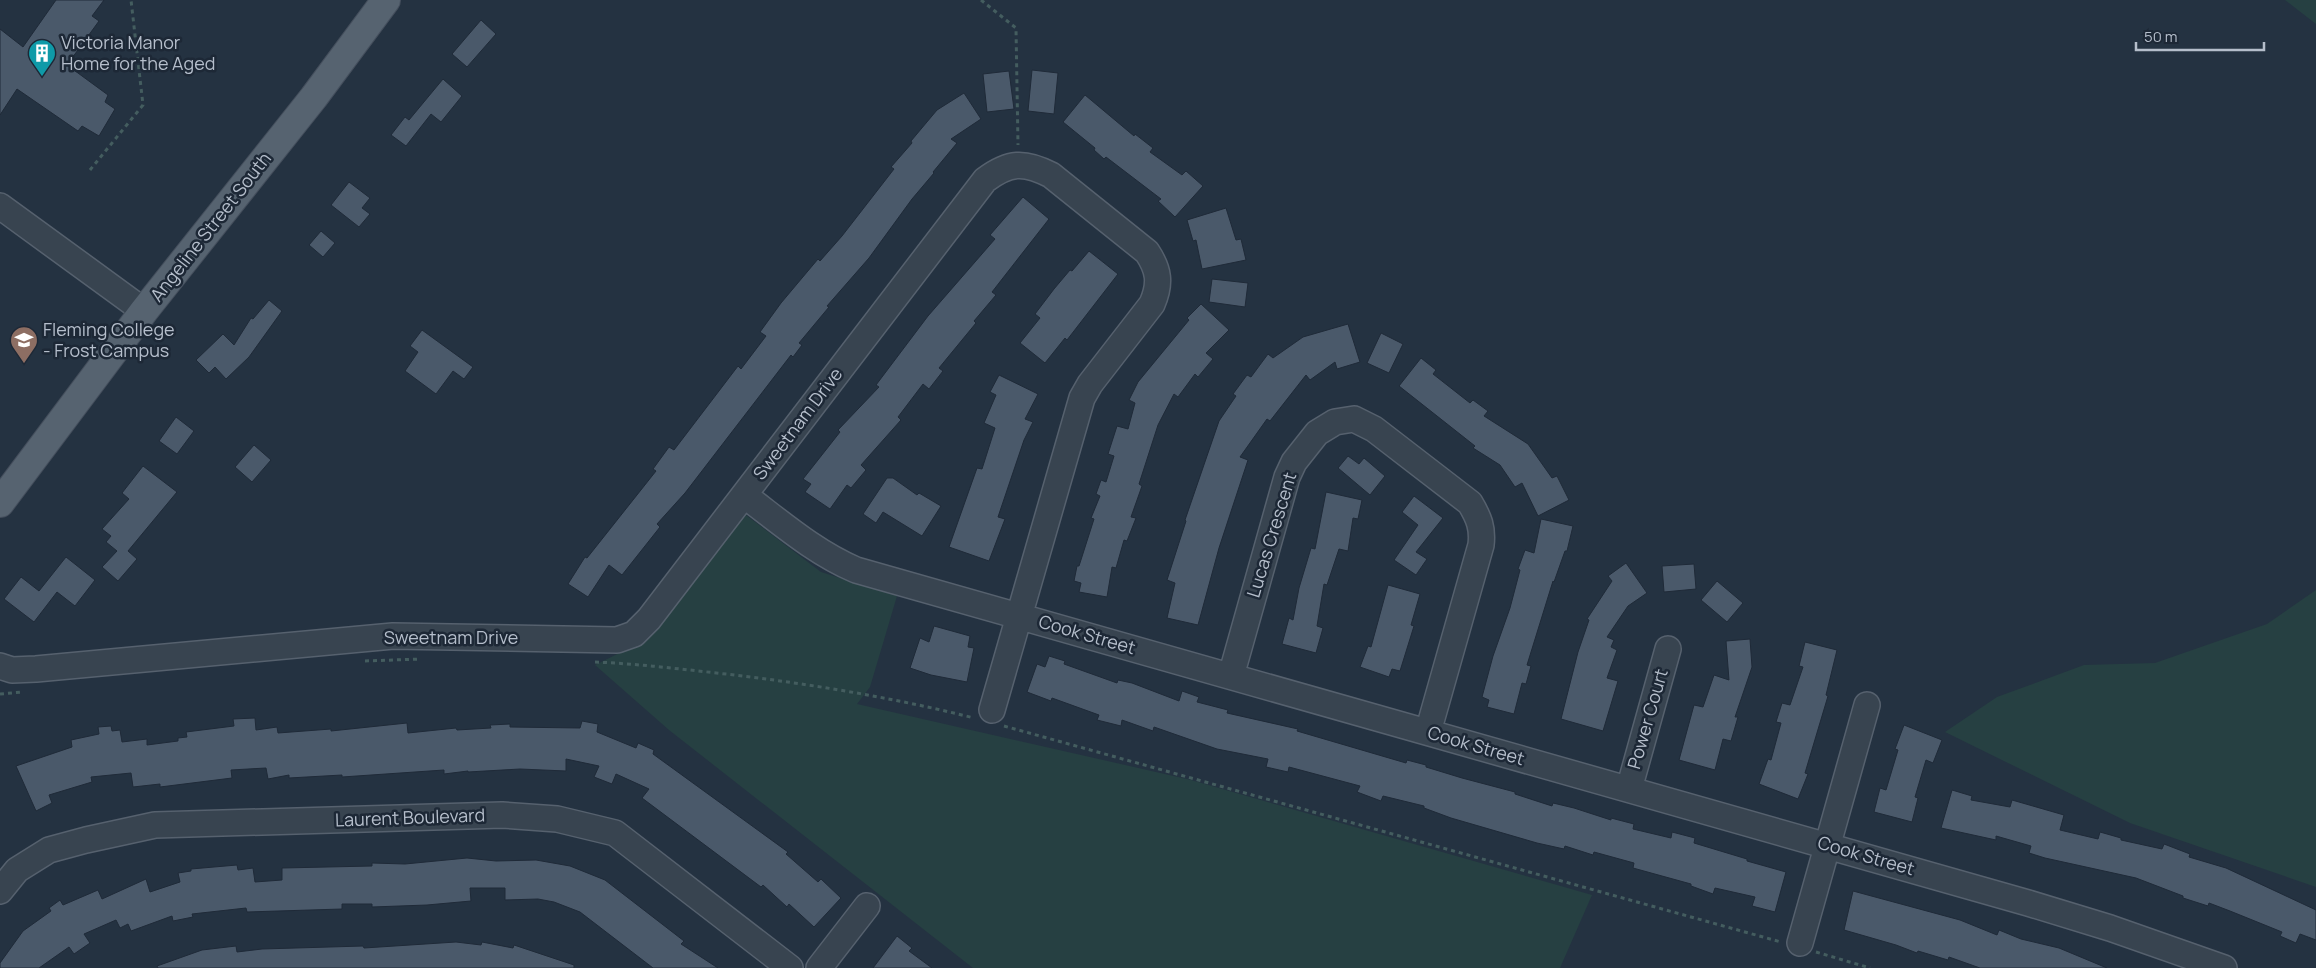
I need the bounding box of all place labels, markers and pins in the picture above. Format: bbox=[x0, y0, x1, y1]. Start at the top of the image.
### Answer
place label: Victoria Manor Home for the Aged bbox=[61, 30, 215, 75]
building icon: Victoria Manor Home for the Aged bbox=[27, 38, 57, 77]
place label: Fleming College - Frost Campus bbox=[43, 317, 175, 362]
school or university icon: Fleming College - Frost Campus bbox=[9, 325, 39, 364]

